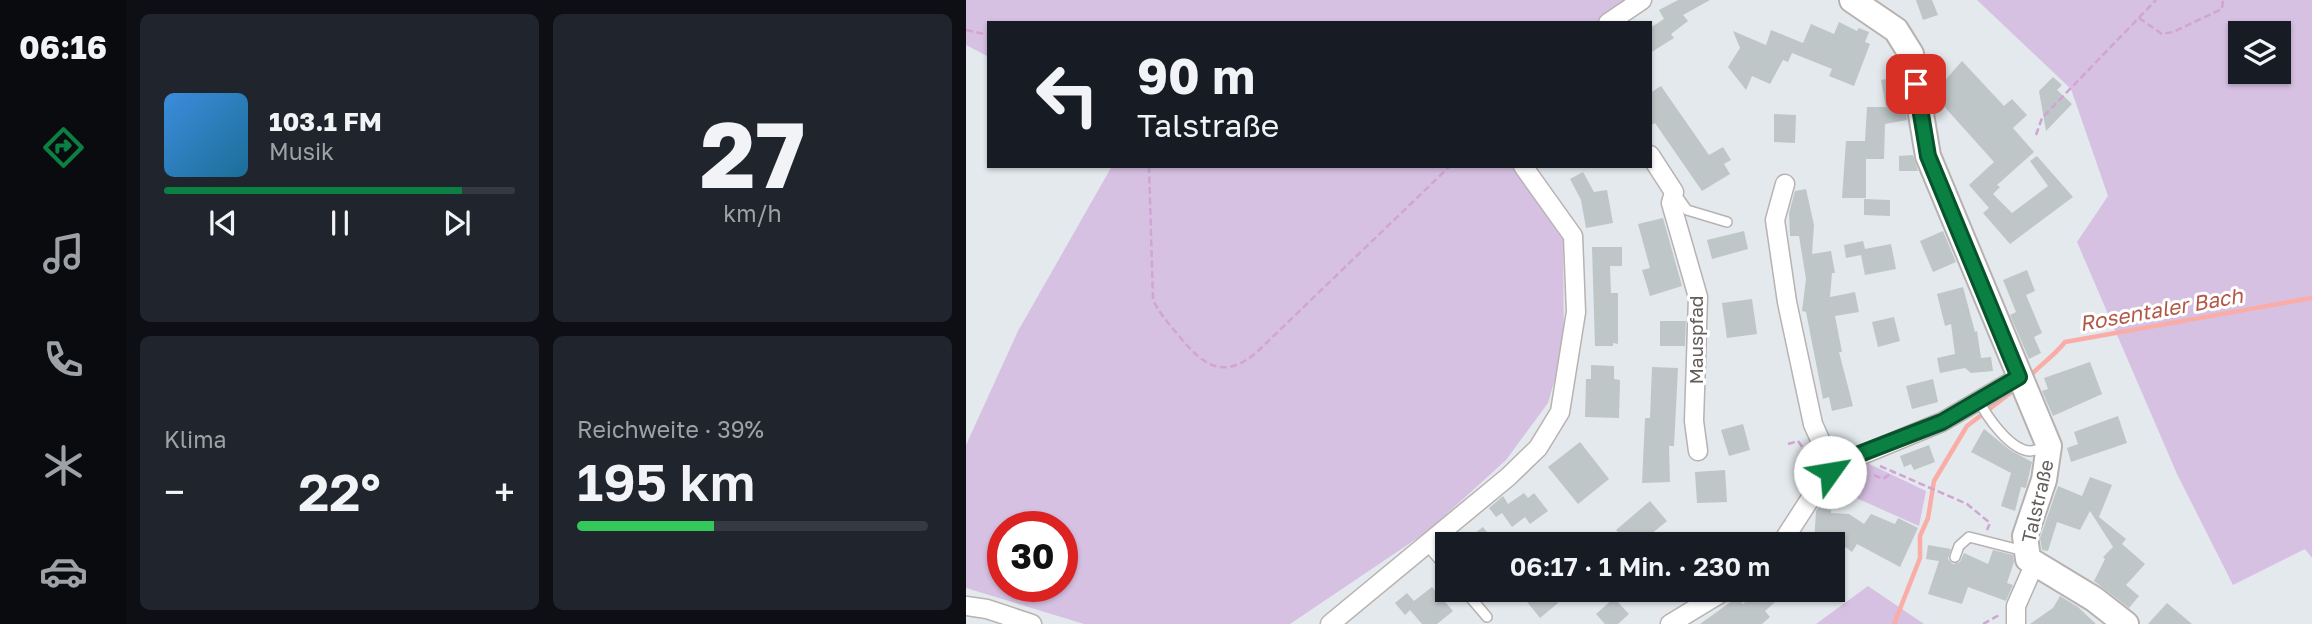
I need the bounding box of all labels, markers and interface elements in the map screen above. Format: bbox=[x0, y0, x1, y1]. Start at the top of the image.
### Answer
map controls bbox=[2228, 21, 2291, 84]
button: layers bbox=[2228, 21, 2291, 84]
text: 06:16 bbox=[19, 28, 107, 66]
text: 90 m bbox=[1137, 46, 1255, 105]
icon: left bbox=[1022, 49, 1113, 140]
pin bbox=[1886, 54, 1946, 114]
icon: arrive bbox=[1897, 65, 1935, 103]
text: 27 bbox=[700, 99, 805, 208]
text: 103.1 FM bbox=[269, 106, 382, 137]
text: Talstraße bbox=[1137, 106, 1279, 144]
icon: directions bbox=[39, 123, 88, 172]
text: Musik bbox=[269, 137, 334, 165]
text: km/h bbox=[723, 199, 782, 227]
icon: previous bbox=[204, 204, 242, 242]
icon: pause bbox=[321, 204, 359, 242]
icon: next bbox=[438, 204, 476, 242]
icon: music bbox=[39, 229, 88, 278]
water label: Rosentaler Bach bbox=[2077, 282, 2246, 336]
street label: Mauspfad bbox=[1684, 295, 1707, 385]
icon: phone bbox=[39, 335, 88, 384]
text: Reichweite · 39% bbox=[577, 415, 764, 443]
text: Klima bbox=[164, 425, 227, 453]
position arrow bbox=[1793, 435, 1867, 509]
icon: climate bbox=[39, 441, 88, 490]
text: 195 km bbox=[577, 450, 755, 512]
street label: Talstraße bbox=[2016, 457, 2058, 545]
text: 22° bbox=[298, 460, 381, 522]
text: − bbox=[164, 469, 185, 514]
text: + bbox=[494, 469, 515, 514]
speed limit sign: 30 bbox=[987, 511, 1078, 602]
icon: car bbox=[39, 547, 88, 596]
text: 06:17 · 1 Min. · 230 m bbox=[1510, 551, 1770, 582]

